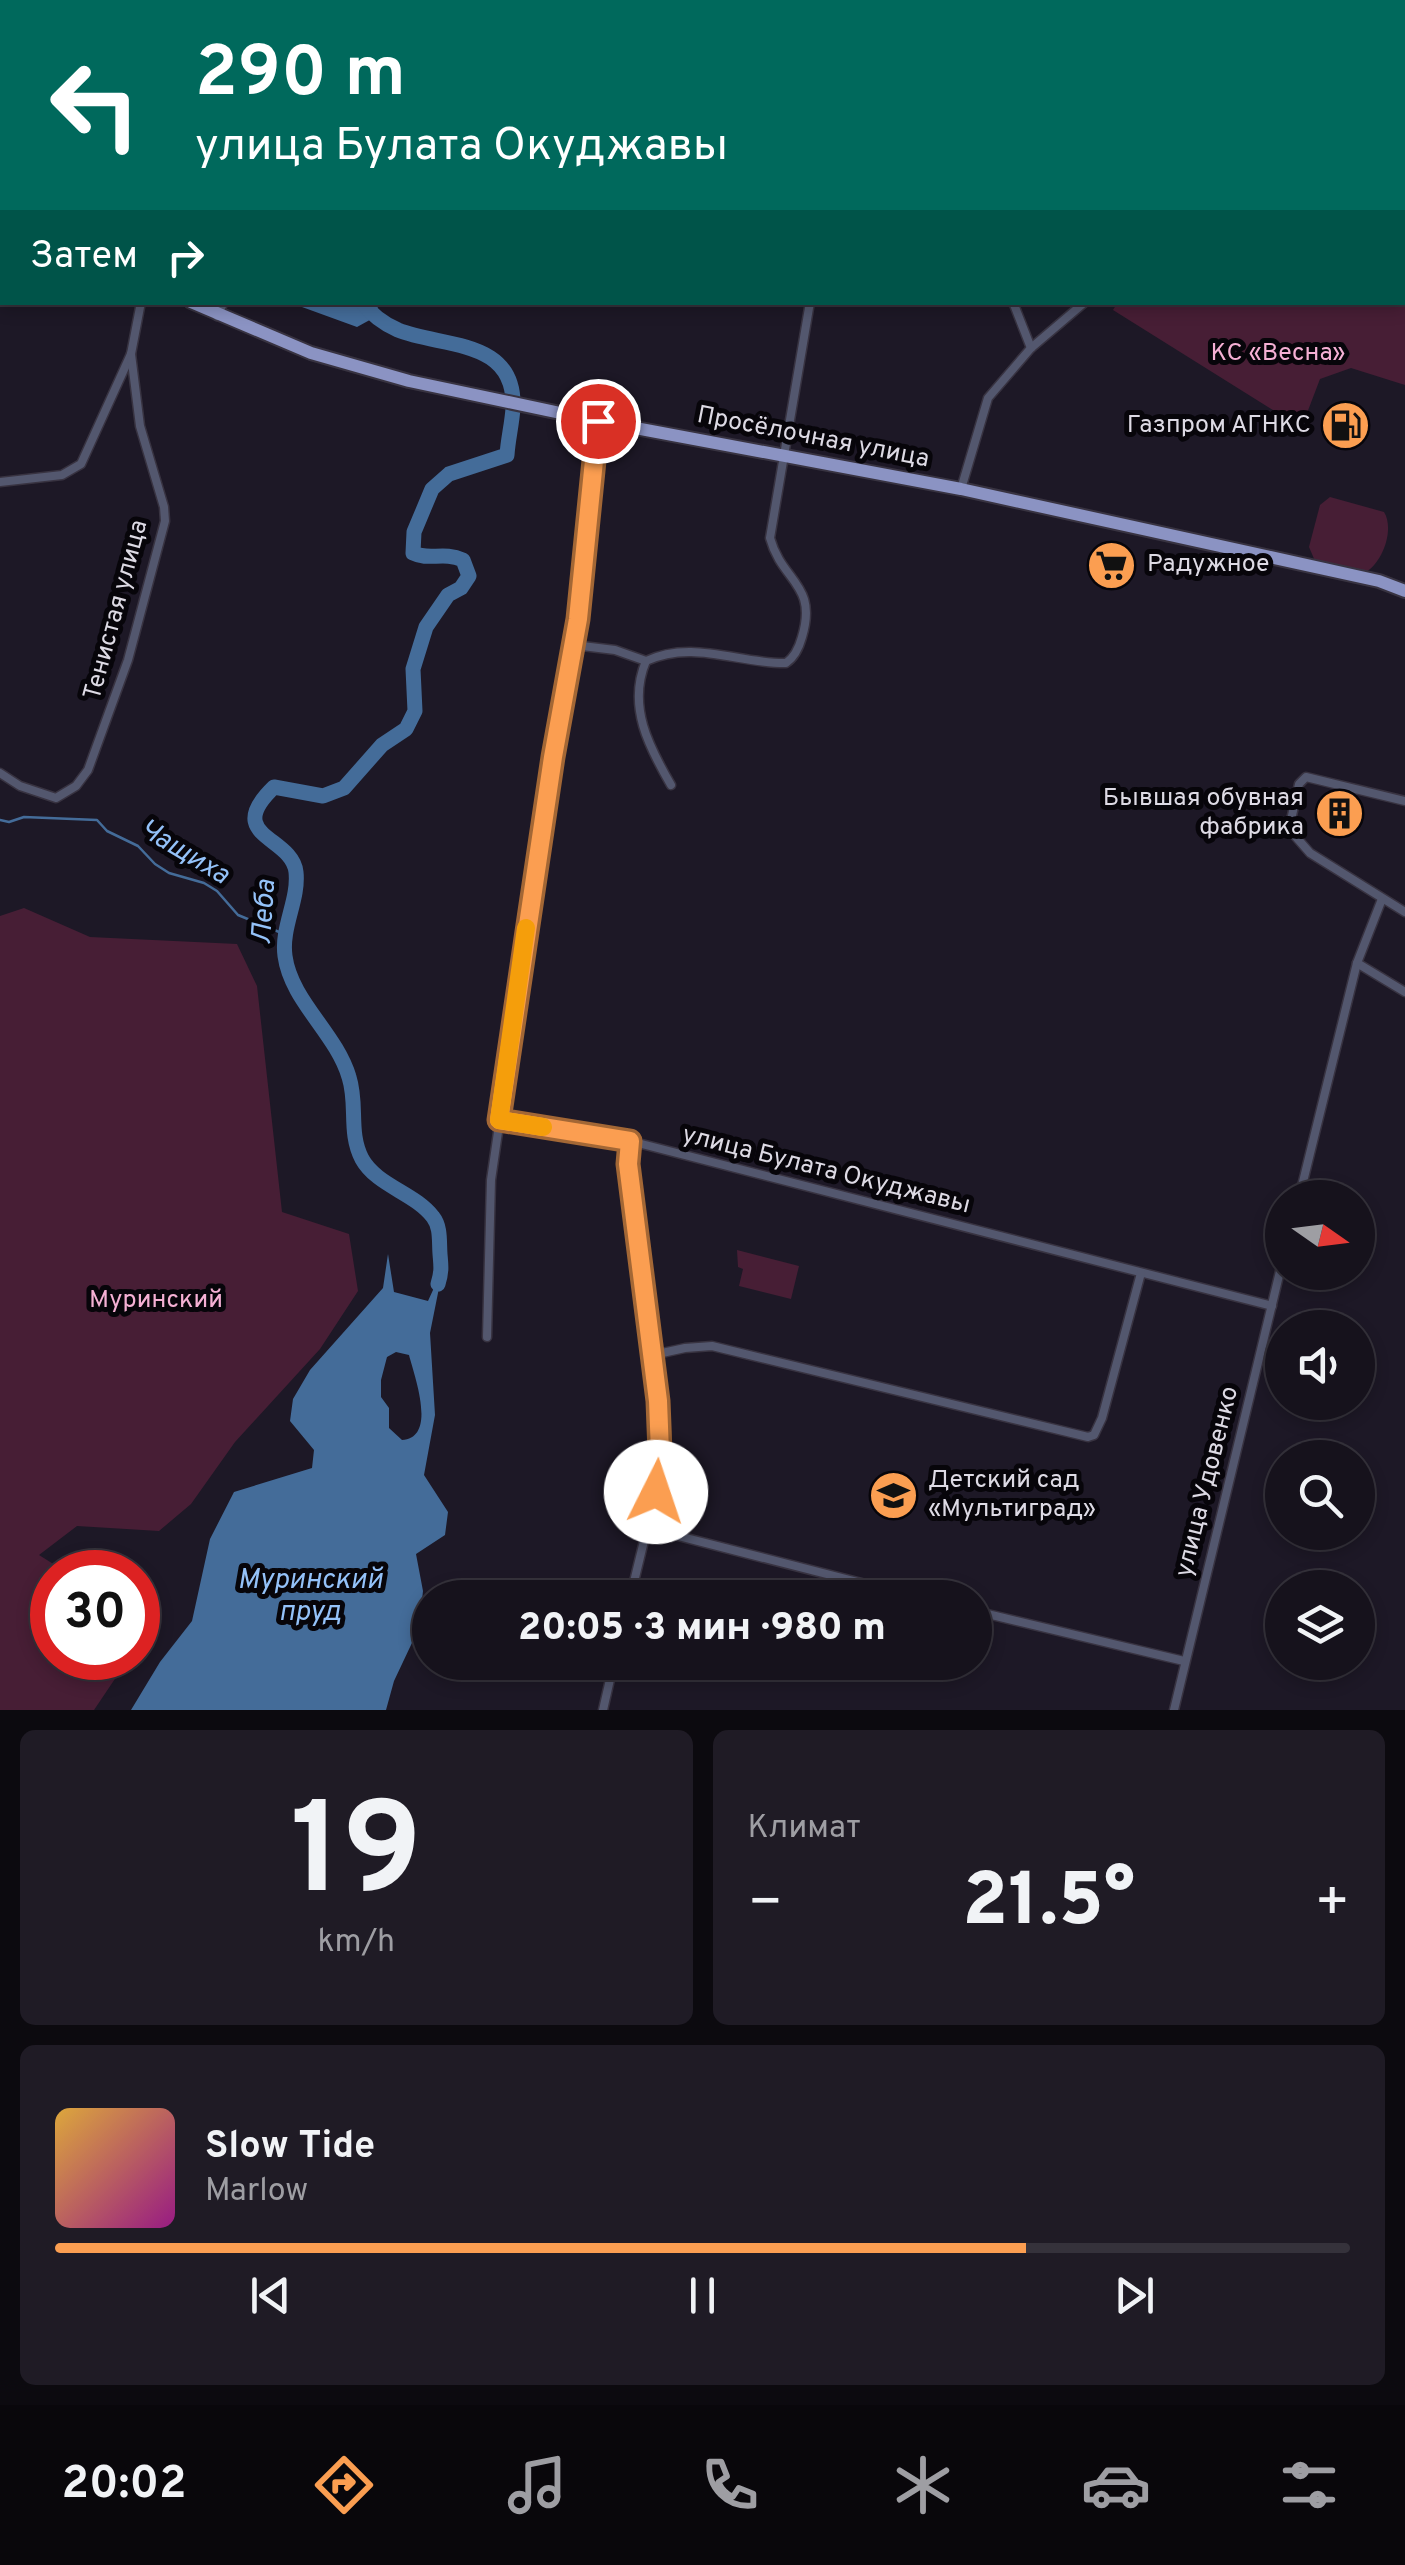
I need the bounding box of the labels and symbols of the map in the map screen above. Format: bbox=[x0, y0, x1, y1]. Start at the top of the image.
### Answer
park label: КС «Весна» bbox=[1211, 338, 1345, 370]
pin bbox=[556, 379, 641, 464]
street label: Просёлочная улица bbox=[694, 400, 932, 476]
fuel station icon: Газпром АГНКС bbox=[1320, 400, 1372, 452]
place label: Газпром АГНКС bbox=[1127, 410, 1311, 442]
street label: Тенистая улица bbox=[78, 517, 156, 703]
supermarket icon: Радужное bbox=[1086, 539, 1138, 591]
place label: Радужное bbox=[1147, 549, 1269, 581]
place label: Бывшая обувная фабрика bbox=[1103, 783, 1304, 844]
building icon: Бывшая обувная фабрика bbox=[1313, 787, 1365, 839]
water label: Чащиха bbox=[132, 812, 236, 894]
water label: Леба bbox=[245, 878, 285, 946]
street label: улица Булата Окуджавы bbox=[678, 1120, 974, 1222]
north arrow bbox=[1265, 1180, 1375, 1290]
park label: Муринский bbox=[89, 1285, 223, 1317]
street label: улица Удовенко bbox=[1169, 1383, 1247, 1581]
position arrow bbox=[604, 1440, 708, 1544]
place label: Детский сад «Мультиград» bbox=[928, 1465, 1096, 1526]
school or university icon: Детский сад «Мультиград» bbox=[867, 1469, 919, 1521]
speed limit sign: 30 bbox=[30, 1550, 160, 1680]
water label: Муринский пруд bbox=[238, 1563, 383, 1631]

